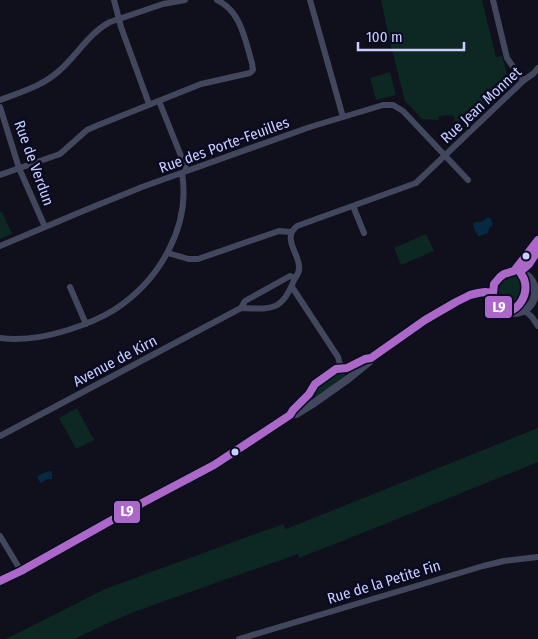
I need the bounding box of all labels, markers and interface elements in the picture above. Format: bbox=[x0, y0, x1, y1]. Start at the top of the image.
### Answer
scale bar bbox=[358, 20, 464, 52]
text: 100 m bbox=[366, 28, 403, 46]
street label: Rue Jean Monnet bbox=[437, 63, 525, 147]
street label: Rue des Porte-Feuilles bbox=[156, 113, 292, 177]
street label: Rue de Verdun bbox=[10, 118, 58, 208]
unlabelled marker bbox=[521, 251, 531, 261]
line badge: L9 bbox=[484, 295, 513, 319]
text: L9 bbox=[493, 299, 505, 316]
street label: Avenue de Kirn bbox=[70, 331, 160, 391]
unlabelled marker bbox=[230, 447, 240, 457]
line badge: L9 bbox=[113, 500, 141, 524]
text: L9 bbox=[121, 503, 133, 520]
street label: Rue de la Petite Fin bbox=[325, 556, 443, 608]

